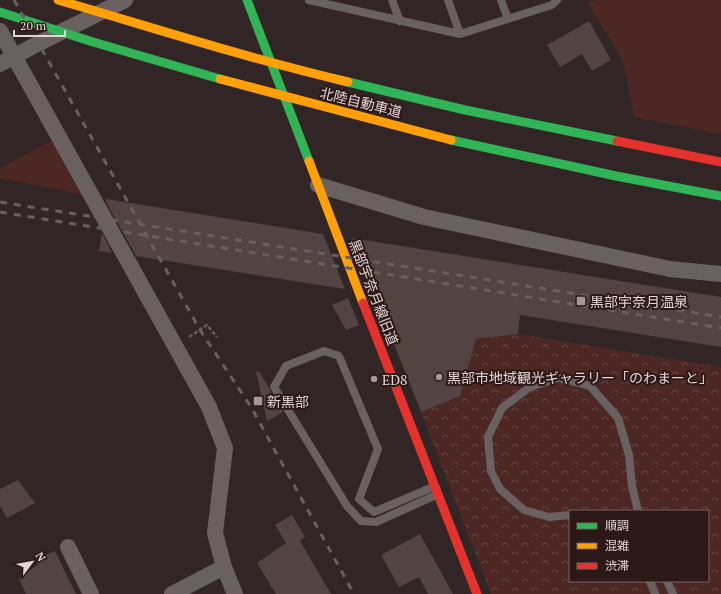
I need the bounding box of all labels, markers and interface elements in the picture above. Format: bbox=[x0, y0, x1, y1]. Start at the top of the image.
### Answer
scale bar bbox=[14, 12, 65, 38]
text: 20 m bbox=[20, 18, 47, 33]
street label: 北陸自動車道 bbox=[318, 83, 404, 121]
street label: 黒部宇奈月線旧道 bbox=[345, 236, 403, 348]
place label: 黒部宇奈月温泉 bbox=[590, 292, 688, 311]
marker: 黒部宇奈月温泉 bbox=[575, 295, 587, 307]
place label: 黒部市地域観光ギャラリー「のわまーと」 bbox=[447, 368, 713, 387]
place label: ED8 bbox=[382, 370, 408, 389]
marker: 黒部市地域観光ギャラリー「のわまーと」 bbox=[434, 372, 444, 382]
marker: ED8 bbox=[369, 374, 379, 384]
place label: 新黒部 bbox=[267, 392, 309, 411]
marker: 新黒部 bbox=[252, 395, 264, 407]
legend bbox=[569, 510, 709, 582]
text: 順調 bbox=[605, 518, 629, 533]
text: 混雑 bbox=[605, 538, 629, 553]
north arrow bbox=[12, 542, 52, 582]
text: N bbox=[32, 549, 49, 565]
text: 渋滞 bbox=[605, 558, 629, 573]

